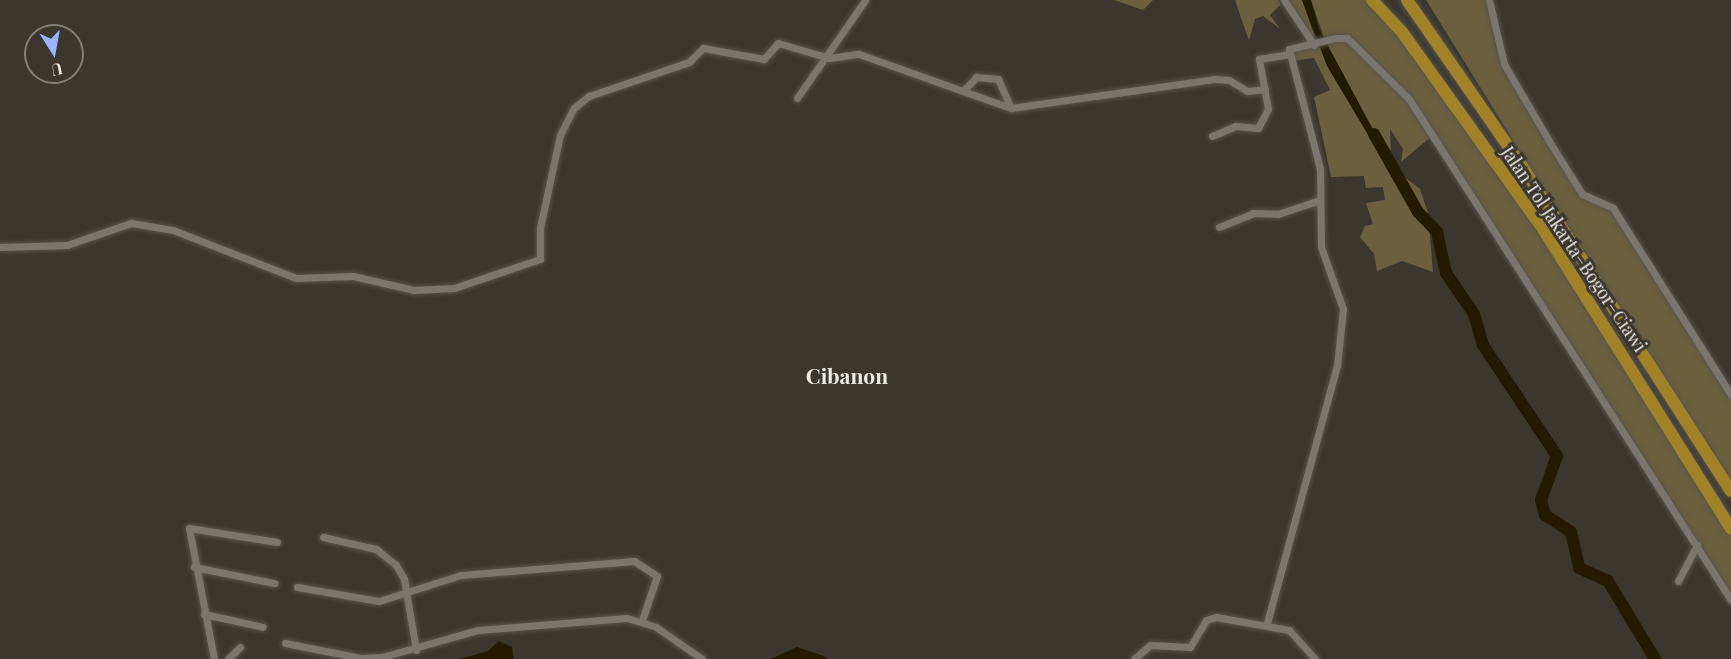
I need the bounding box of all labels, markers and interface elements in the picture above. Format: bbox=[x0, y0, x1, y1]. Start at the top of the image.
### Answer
north arrow bbox=[24, 24, 84, 84]
text: U bbox=[50, 59, 65, 82]
street label: Jalan Tol Jakarta–Bogor–Ciawi bbox=[1497, 142, 1651, 356]
district label: Cibanon bbox=[806, 362, 888, 388]

